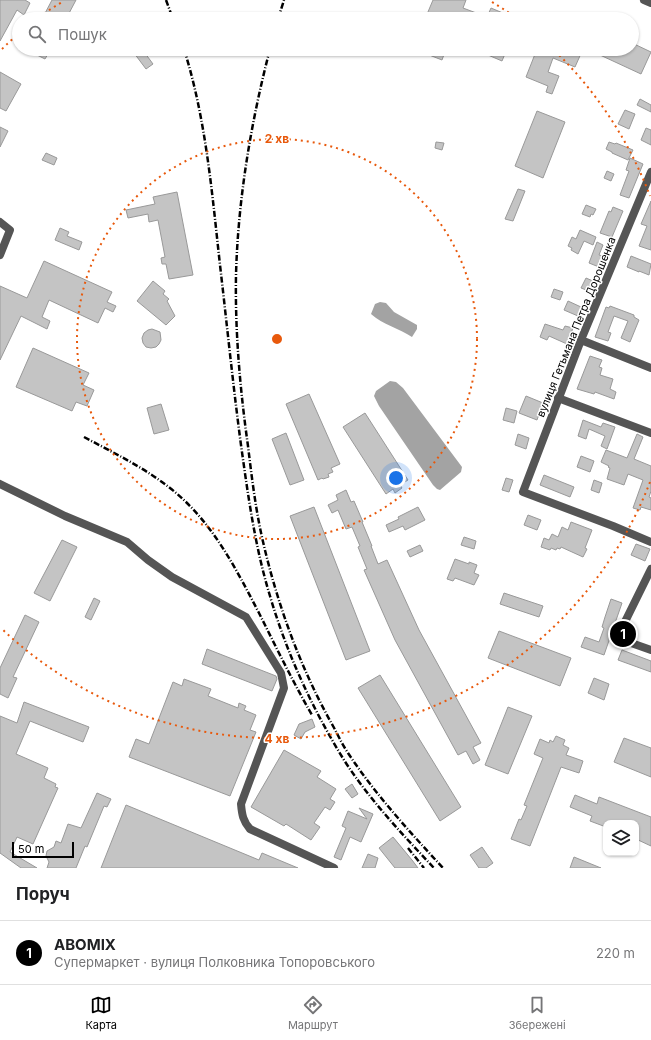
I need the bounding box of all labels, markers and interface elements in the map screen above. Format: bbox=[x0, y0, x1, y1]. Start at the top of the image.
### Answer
search box bbox=[12, 12, 639, 56]
icon: search bbox=[26, 23, 48, 45]
text: Пошук bbox=[58, 25, 107, 44]
text: 2 хв bbox=[265, 131, 289, 146]
street label: вулиця Гетьмана Петра Дорошенка bbox=[533, 235, 619, 419]
centre of rings bbox=[270, 332, 284, 346]
your location bbox=[386, 468, 406, 488]
pin: 1 bbox=[610, 619, 636, 649]
text: 4 хв bbox=[265, 731, 289, 746]
map controls bbox=[603, 820, 639, 856]
button: layers bbox=[603, 820, 639, 856]
scale bar bbox=[12, 840, 74, 859]
text: 50 m bbox=[18, 842, 44, 856]
text: Поруч bbox=[16, 884, 70, 904]
text: ABOMIX bbox=[54, 935, 116, 954]
text: 1 bbox=[26, 945, 32, 961]
text: 220 m bbox=[596, 945, 635, 961]
text: Супермаркет · вулиця Полковника Топоровського bbox=[54, 954, 375, 970]
tab: Карта bbox=[85, 994, 117, 1032]
tab: Маршрут bbox=[288, 994, 338, 1032]
tab: Збережені bbox=[509, 994, 566, 1032]

